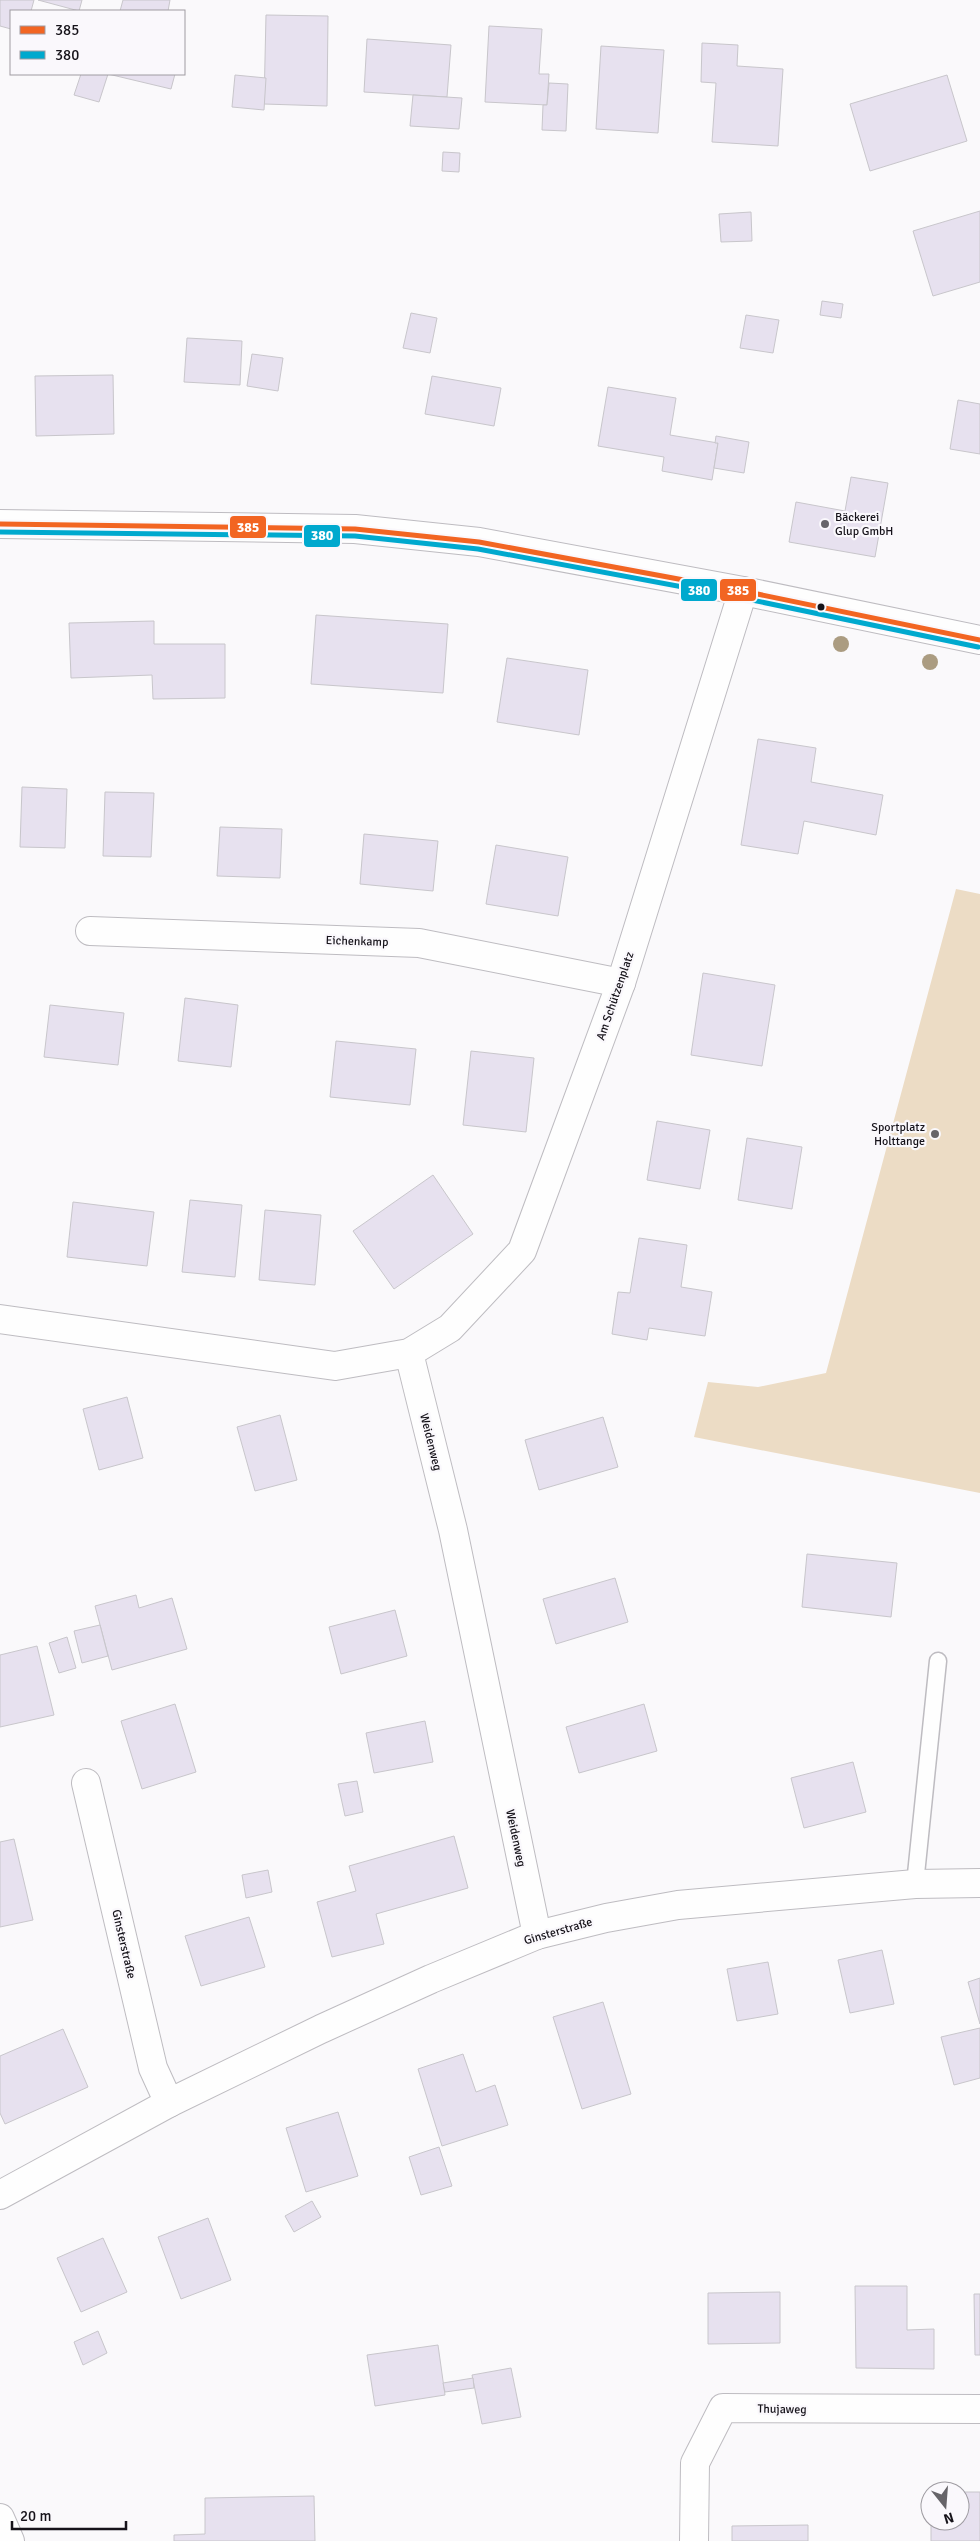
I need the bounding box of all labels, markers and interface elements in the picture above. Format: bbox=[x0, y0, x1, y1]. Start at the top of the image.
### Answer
legend bbox=[10, 10, 185, 75]
text: 385 bbox=[55, 21, 79, 39]
text: 380 bbox=[55, 46, 79, 64]
place label: Bäckerei Glup GmbH bbox=[835, 510, 893, 539]
line badge: 385 bbox=[229, 515, 267, 539]
marker: Bäckerei Glup GmbH bbox=[819, 518, 831, 530]
text: 385 bbox=[237, 519, 259, 536]
line badge: 380 bbox=[303, 524, 341, 548]
text: 380 bbox=[311, 527, 334, 544]
line badge: 380 bbox=[680, 578, 718, 602]
line badge: 385 bbox=[719, 578, 757, 602]
text: 380 bbox=[688, 582, 711, 599]
text: 385 bbox=[727, 582, 749, 599]
unlabelled marker bbox=[816, 602, 826, 612]
street label: Eichenkamp bbox=[325, 933, 389, 950]
street label: Am Schützenplatz bbox=[593, 950, 638, 1042]
place label: Sportplatz Holttange bbox=[871, 1120, 925, 1149]
marker: Sportplatz Holttange bbox=[929, 1128, 941, 1140]
street label: Weidenweg bbox=[416, 1412, 445, 1472]
street label: Weidenweg bbox=[502, 1808, 529, 1868]
street label: Ginsterstraße bbox=[108, 1908, 139, 1980]
street label: Ginsterstraße bbox=[522, 1915, 594, 1948]
street label: Thujaweg bbox=[757, 2402, 807, 2417]
north arrow bbox=[920, 2481, 970, 2531]
scale bar bbox=[12, 2498, 126, 2530]
text: 20 m bbox=[20, 2507, 51, 2525]
text: N bbox=[942, 2508, 956, 2528]

